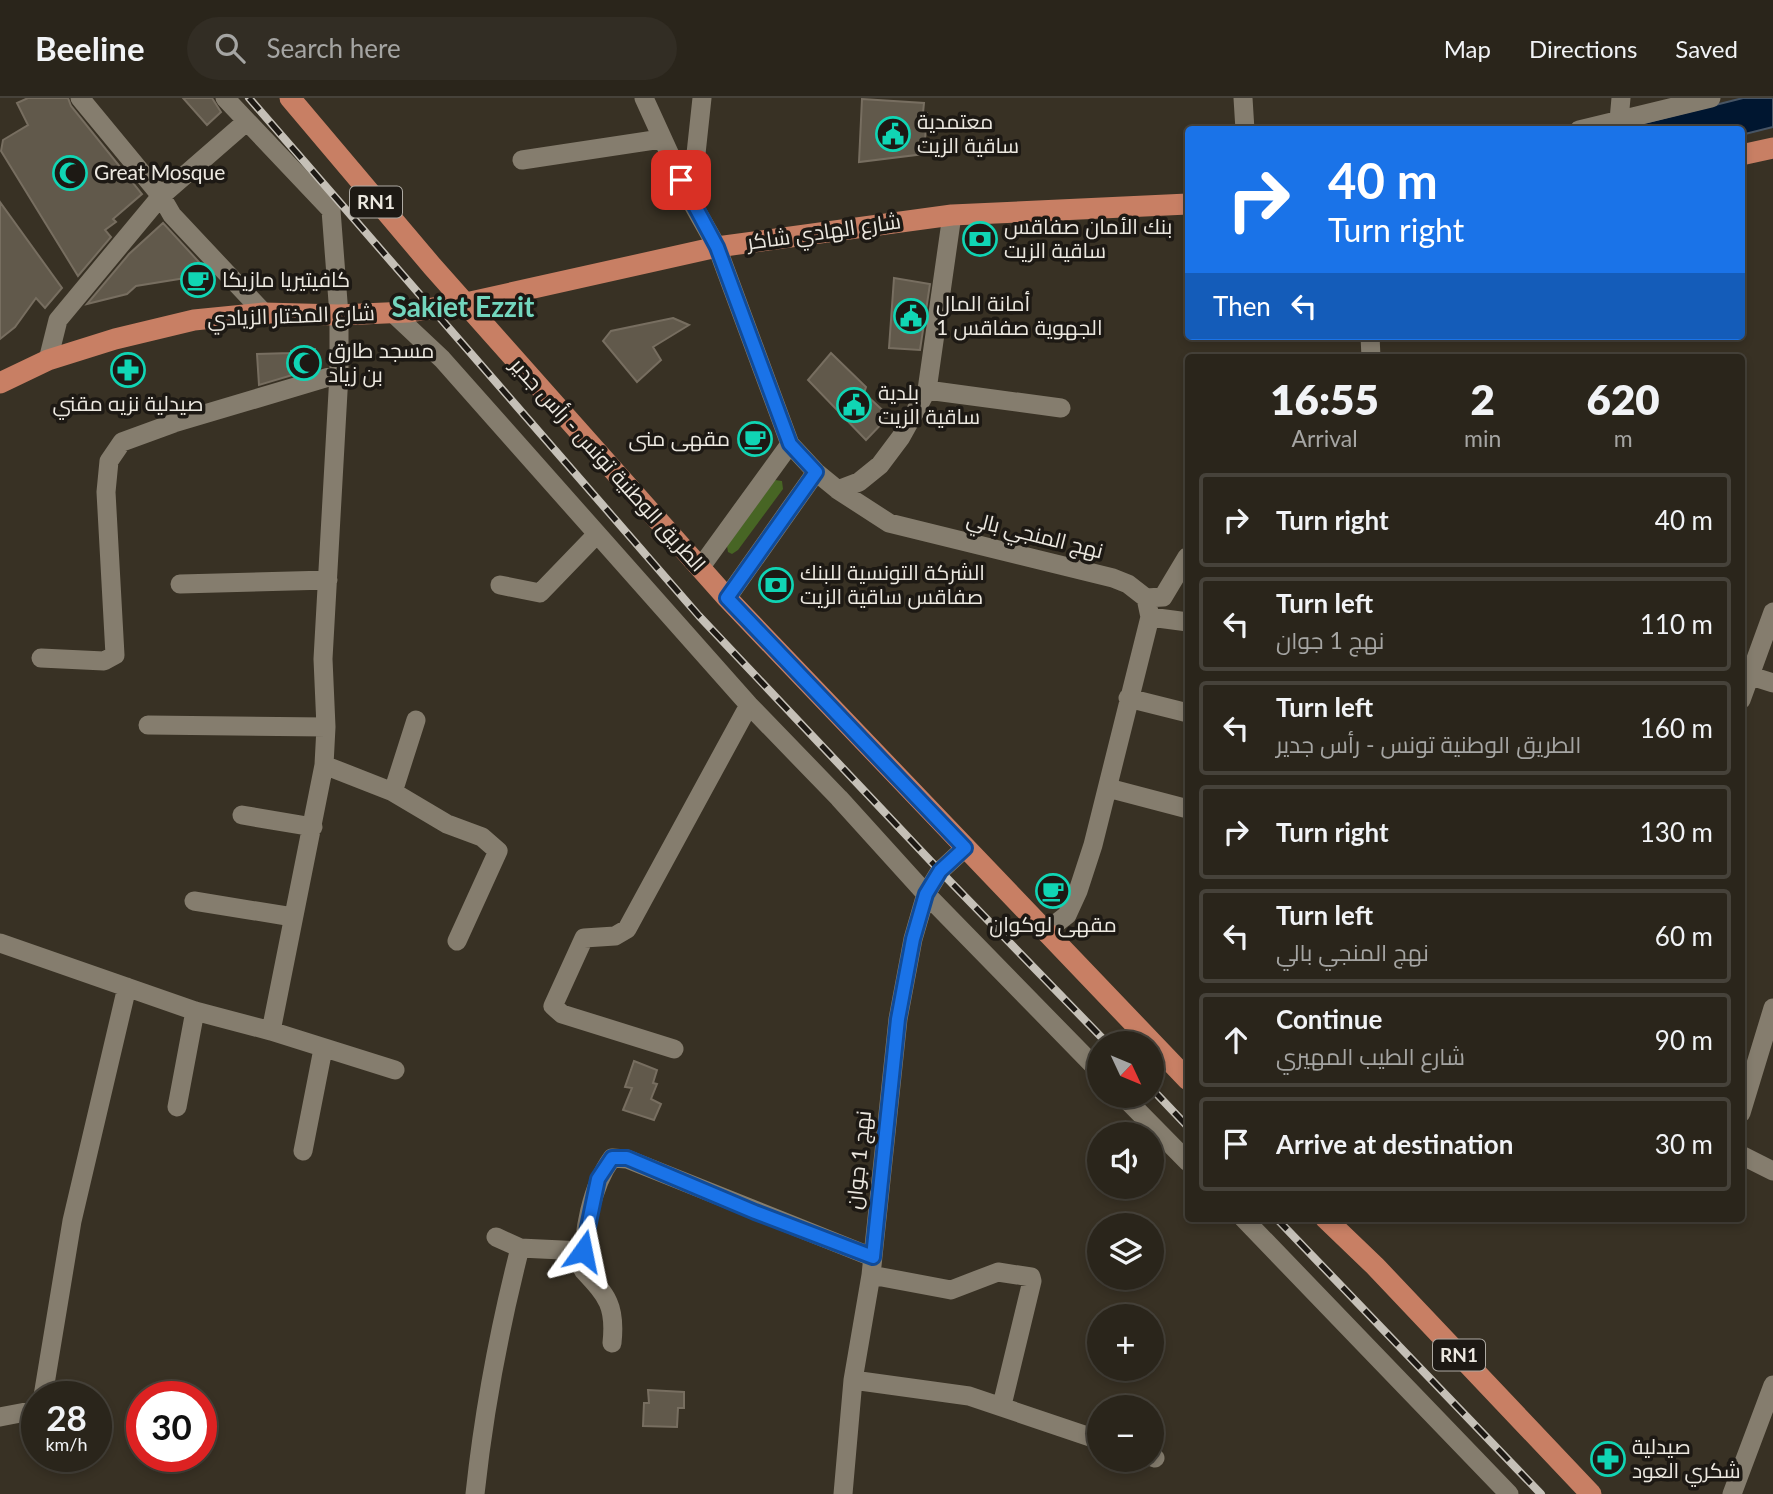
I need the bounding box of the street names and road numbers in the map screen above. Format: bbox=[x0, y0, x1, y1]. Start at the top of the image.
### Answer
road number: RN1 bbox=[350, 186, 402, 218]
street label: شارع الهادي شاكر bbox=[744, 207, 903, 259]
street label: شارع المختار الزيادي bbox=[207, 299, 375, 335]
street label: الطريق الوطنية تونس - رأس جدير bbox=[504, 351, 712, 577]
street label: نهج المنجي بالي bbox=[963, 505, 1106, 567]
street label: نهج 1 جوان bbox=[840, 1109, 878, 1211]
road number: RN1 bbox=[1433, 1340, 1485, 1371]

